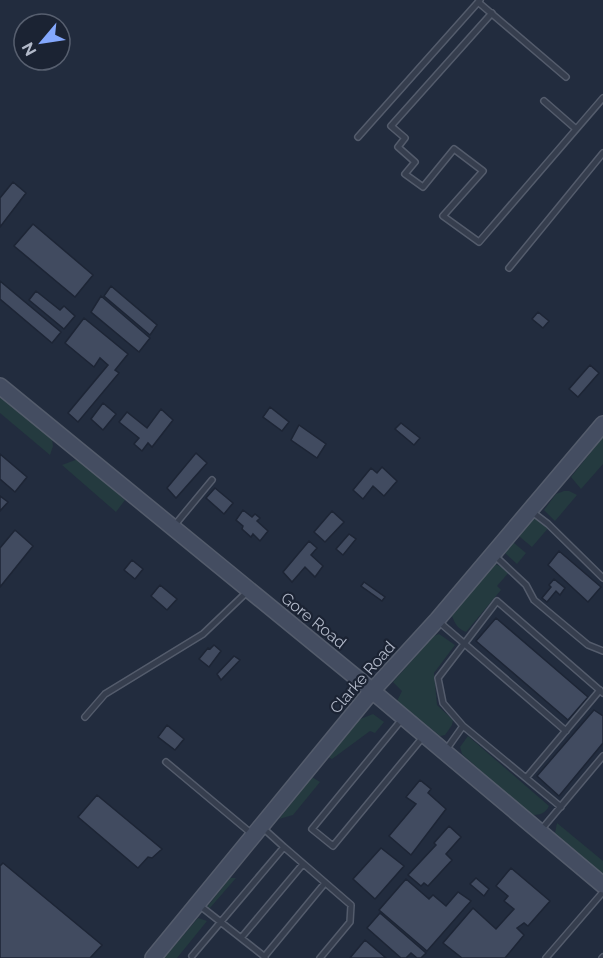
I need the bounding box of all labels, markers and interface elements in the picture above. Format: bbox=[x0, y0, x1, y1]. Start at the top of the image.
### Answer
north arrow bbox=[12, 12, 72, 72]
text: N bbox=[18, 39, 41, 59]
street label: Gore Road bbox=[277, 588, 350, 652]
street label: Clarke Road bbox=[326, 637, 399, 717]

